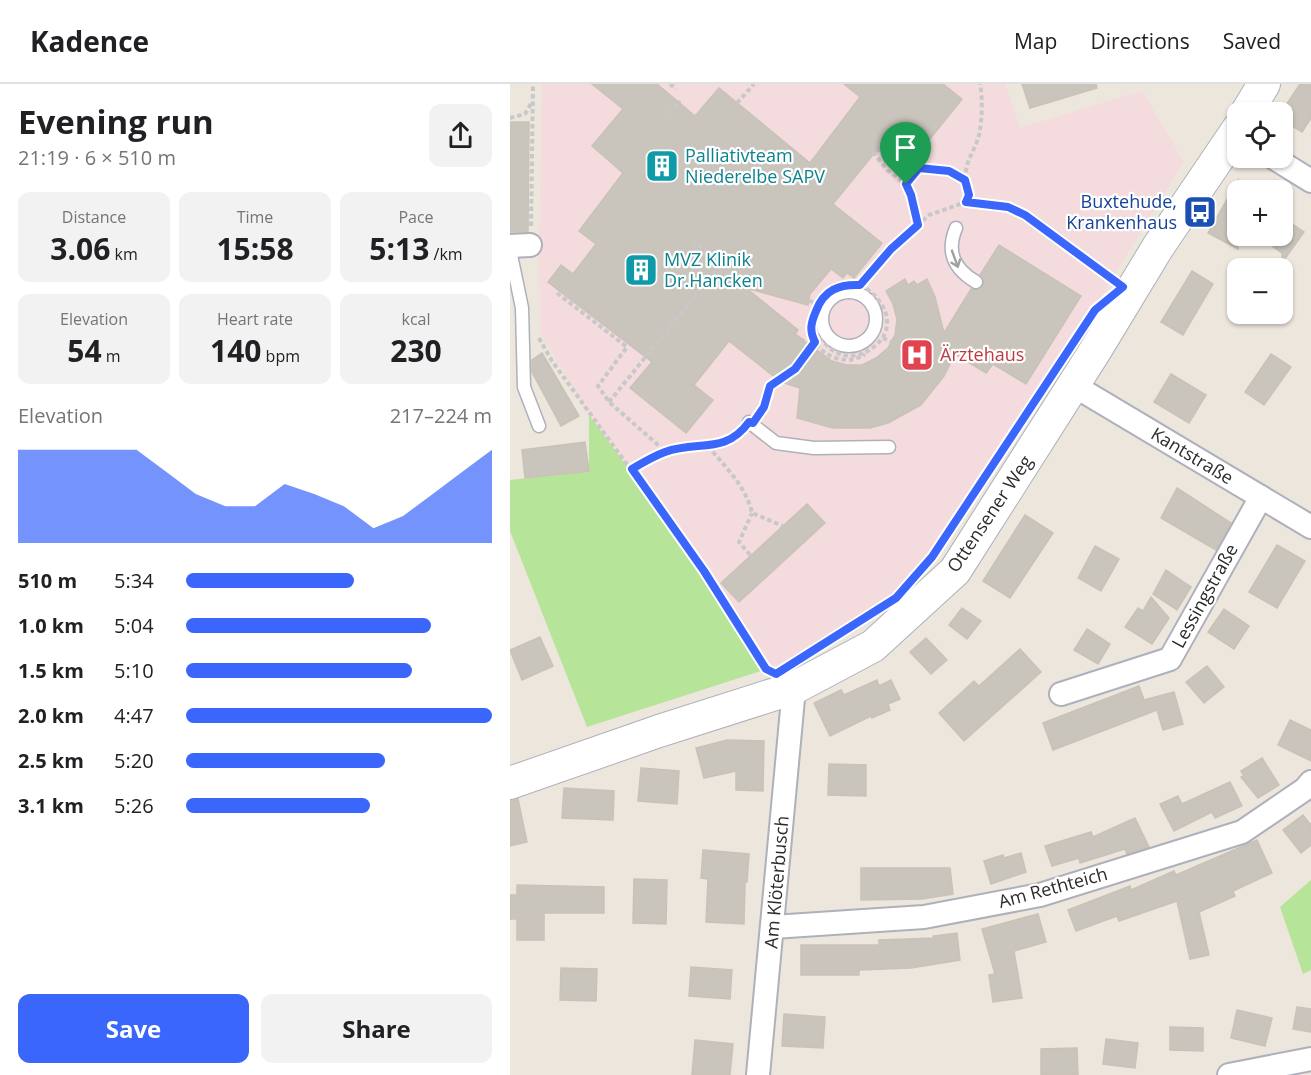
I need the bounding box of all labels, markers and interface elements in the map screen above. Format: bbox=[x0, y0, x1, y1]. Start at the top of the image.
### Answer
text: Kadence bbox=[30, 22, 149, 60]
text: Map bbox=[1014, 27, 1057, 55]
text: Directions bbox=[1090, 27, 1190, 55]
text: Saved bbox=[1223, 27, 1281, 55]
text: Evening run bbox=[18, 99, 214, 144]
map controls bbox=[1227, 102, 1293, 324]
button: locate bbox=[1227, 102, 1293, 168]
button: share bbox=[429, 104, 492, 167]
pin bbox=[880, 122, 931, 184]
icon: arrive bbox=[889, 131, 922, 164]
place label: Palliativteam Niederelbe SAPV bbox=[685, 143, 825, 188]
text: 21:19 · 6 × 510 m bbox=[18, 144, 176, 171]
building icon: Palliativteam Niederelbe SAPV bbox=[644, 148, 680, 184]
button: + bbox=[1227, 180, 1293, 246]
place label: Buxtehude, Krankenhaus bbox=[1066, 189, 1177, 234]
bus stop icon: Buxtehude, Krankenhaus bbox=[1182, 194, 1218, 230]
text: Distance bbox=[62, 206, 126, 228]
text: Time bbox=[237, 206, 273, 228]
text: Pace bbox=[398, 206, 434, 228]
text: 3.06 bbox=[50, 228, 110, 269]
text: 15:58 bbox=[216, 228, 294, 269]
text: 5:13 bbox=[369, 228, 429, 269]
text: km bbox=[110, 243, 138, 265]
text: /km bbox=[429, 243, 463, 265]
place label: MVZ Klinik Dr.Hancken bbox=[664, 247, 763, 292]
one-way arrow bbox=[950, 249, 961, 268]
building icon: MVZ Klinik Dr.Hancken bbox=[623, 252, 659, 288]
button: − bbox=[1227, 258, 1293, 324]
text: Elevation bbox=[60, 308, 128, 330]
text: Heart rate bbox=[217, 308, 293, 330]
text: kcal bbox=[402, 308, 431, 330]
text: 54 bbox=[67, 330, 102, 371]
text: 140 bbox=[210, 330, 261, 371]
text: 230 bbox=[390, 330, 442, 371]
hospital icon: Ärztehaus bbox=[899, 337, 935, 373]
place label: Ärztehaus bbox=[940, 342, 1024, 366]
text: m bbox=[102, 345, 121, 367]
text: bpm bbox=[261, 345, 300, 367]
text: Elevation bbox=[18, 402, 103, 429]
text: 217–224 m bbox=[390, 402, 492, 429]
street label: Kantstraße bbox=[1147, 421, 1238, 489]
street label: Ottensener Weg bbox=[941, 450, 1037, 577]
street label: Lessingstraße bbox=[1166, 539, 1243, 652]
text: 510 m bbox=[18, 567, 77, 594]
text: 5:34 bbox=[114, 567, 154, 594]
text: 1.0 km bbox=[18, 612, 84, 639]
text: 5:04 bbox=[114, 612, 154, 639]
text: 1.5 km bbox=[18, 657, 84, 684]
text: 5:10 bbox=[114, 657, 154, 684]
text: 2.0 km bbox=[18, 702, 84, 729]
text: 4:47 bbox=[114, 702, 154, 729]
text: 2.5 km bbox=[18, 747, 84, 774]
text: 5:20 bbox=[114, 747, 154, 774]
text: 3.1 km bbox=[18, 792, 84, 819]
text: 5:26 bbox=[114, 792, 154, 819]
street label: Am Klöterbusch bbox=[758, 814, 794, 949]
street label: Am Rethteich bbox=[995, 861, 1110, 913]
button: Save bbox=[18, 994, 249, 1063]
button: Share bbox=[261, 994, 492, 1063]

